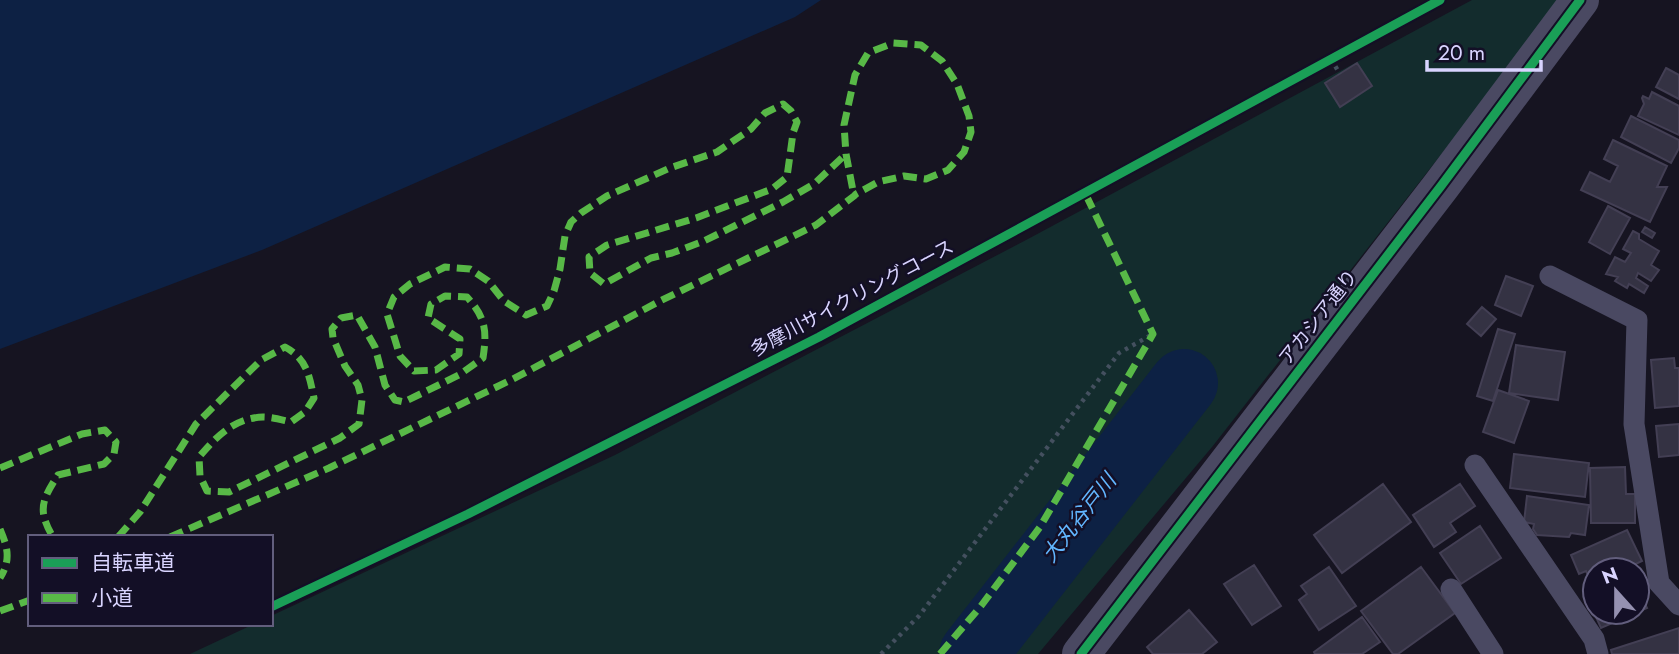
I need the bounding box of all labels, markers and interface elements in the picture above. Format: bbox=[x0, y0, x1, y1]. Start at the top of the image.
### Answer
scale bar bbox=[1427, 28, 1541, 72]
text: 20 m bbox=[1438, 38, 1485, 68]
street label: 多摩川サイクリングコース bbox=[746, 233, 958, 363]
street label: アカシア通り bbox=[1272, 264, 1364, 370]
water label: 大丸谷戸川 bbox=[1035, 466, 1124, 569]
legend bbox=[28, 535, 273, 626]
text: 自転車道 bbox=[91, 548, 175, 578]
north arrow bbox=[1581, 556, 1651, 626]
text: N bbox=[1598, 560, 1622, 591]
text: 小道 bbox=[91, 583, 133, 613]

